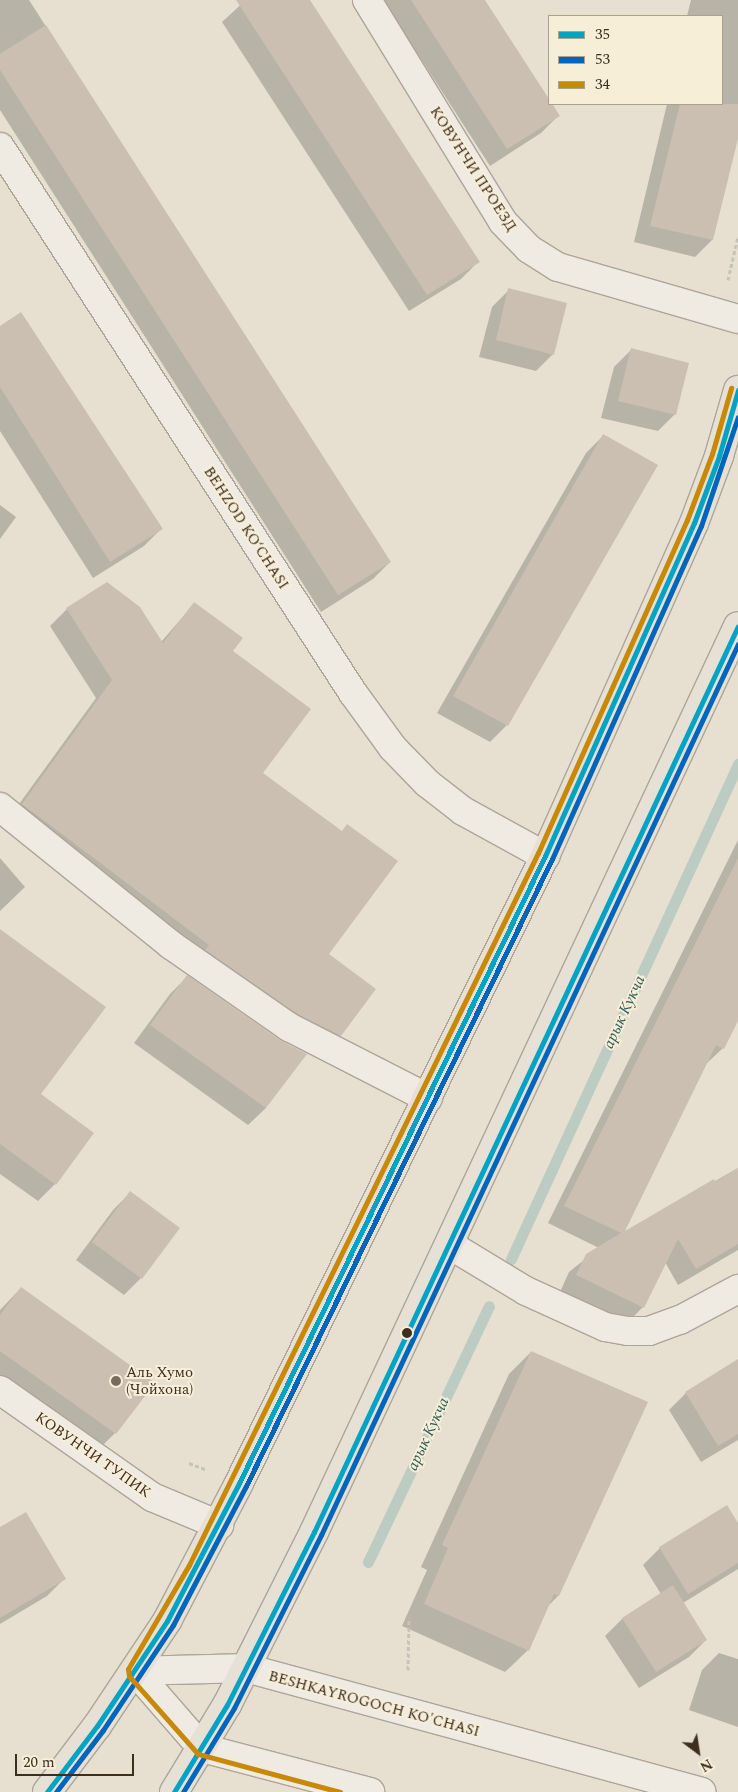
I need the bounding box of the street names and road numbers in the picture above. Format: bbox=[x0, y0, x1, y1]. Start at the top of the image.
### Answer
street label: КОВУНЧИ ПРОЕЗД bbox=[426, 103, 520, 235]
street label: BEHZOD KO‘CHASI bbox=[200, 463, 292, 593]
street label: КОВУНЧИ ТУПИК bbox=[32, 1408, 154, 1502]
street label: BESHKAYROGOCH KO'CHASI bbox=[266, 1667, 482, 1741]

